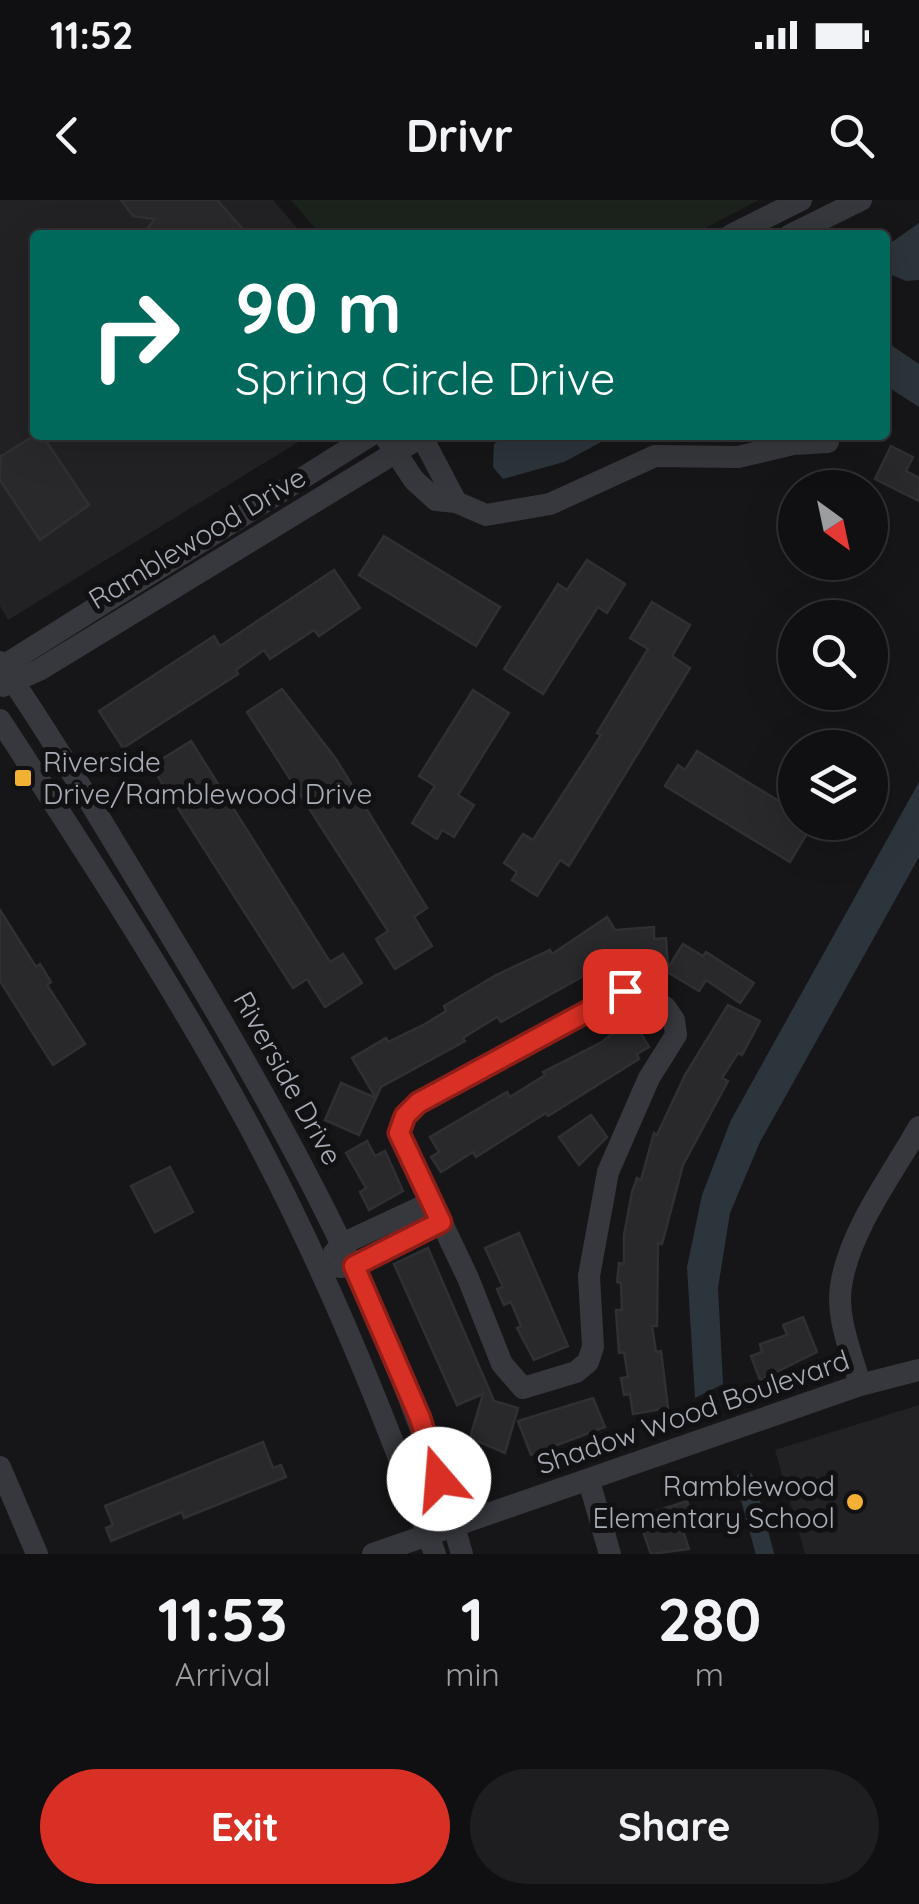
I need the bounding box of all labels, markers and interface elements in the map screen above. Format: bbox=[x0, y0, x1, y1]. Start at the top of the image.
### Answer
text: 11:52 bbox=[50, 11, 133, 59]
text: Drivr bbox=[406, 107, 513, 163]
icon: back bbox=[40, 108, 95, 163]
icon: search bbox=[824, 108, 879, 163]
text: 90 m bbox=[235, 263, 402, 351]
icon: right bbox=[70, 270, 200, 400]
text: Spring Circle Drive bbox=[235, 350, 615, 406]
street label: Ramblewood Drive bbox=[82, 459, 312, 616]
north arrow bbox=[778, 470, 888, 580]
map controls bbox=[778, 470, 888, 840]
button: search bbox=[778, 600, 888, 710]
button: layers bbox=[778, 730, 888, 840]
place label: Riverside Drive/Ramblewood Drive bbox=[43, 744, 372, 811]
marker: Riverside Drive/Ramblewood Drive bbox=[12, 767, 34, 789]
pin bbox=[583, 949, 668, 1034]
icon: arrive bbox=[598, 964, 653, 1019]
street label: Riverside Drive bbox=[226, 985, 351, 1171]
street label: Shadow Wood Boulevard bbox=[532, 1342, 854, 1481]
position arrow bbox=[387, 1427, 491, 1531]
place label: Ramblewood Elementary School bbox=[592, 1468, 835, 1535]
marker: Ramblewood Elementary School bbox=[844, 1491, 866, 1513]
text: 11:53 bbox=[158, 1581, 288, 1656]
text: 1 bbox=[461, 1581, 484, 1656]
text: 280 bbox=[657, 1581, 761, 1656]
text: Arrival bbox=[175, 1654, 271, 1694]
text: min bbox=[445, 1654, 500, 1694]
text: m bbox=[695, 1654, 724, 1694]
button: Exit bbox=[40, 1769, 450, 1884]
button: Share bbox=[470, 1769, 879, 1884]

